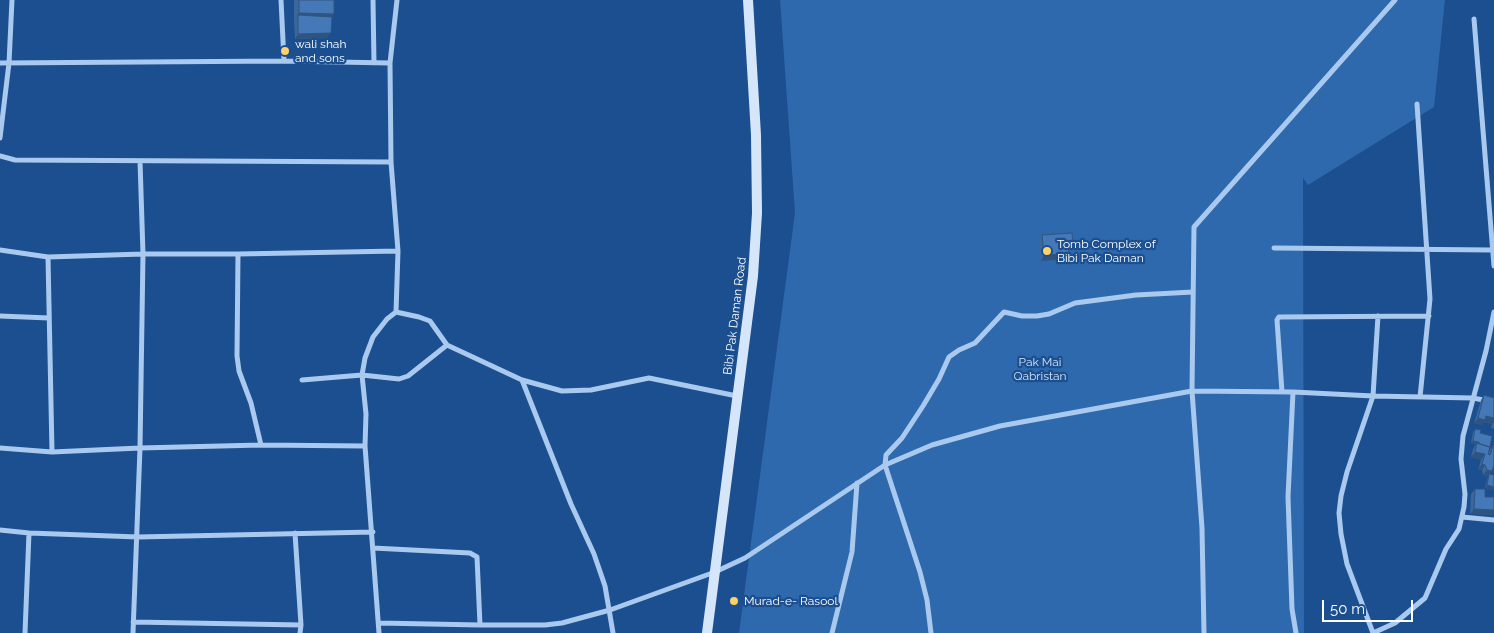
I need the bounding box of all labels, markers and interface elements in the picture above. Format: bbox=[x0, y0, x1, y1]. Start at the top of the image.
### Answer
place label: wali shah and sons bbox=[295, 37, 346, 65]
marker: wali shah and sons bbox=[279, 45, 291, 57]
place label: Tomb Complex of Bibi Pak Daman bbox=[1057, 237, 1156, 265]
marker: Tomb Complex of Bibi Pak Daman bbox=[1041, 245, 1053, 257]
street label: Bibi Pak Daman Road bbox=[721, 256, 749, 376]
park label: Pak Mai Qabristan bbox=[1013, 355, 1067, 383]
scale bar bbox=[1324, 590, 1415, 622]
place label: Murad-e- Rasool bbox=[744, 594, 838, 608]
marker: Murad-e- Rasool bbox=[728, 595, 740, 607]
text: 50 m bbox=[1330, 600, 1365, 618]

